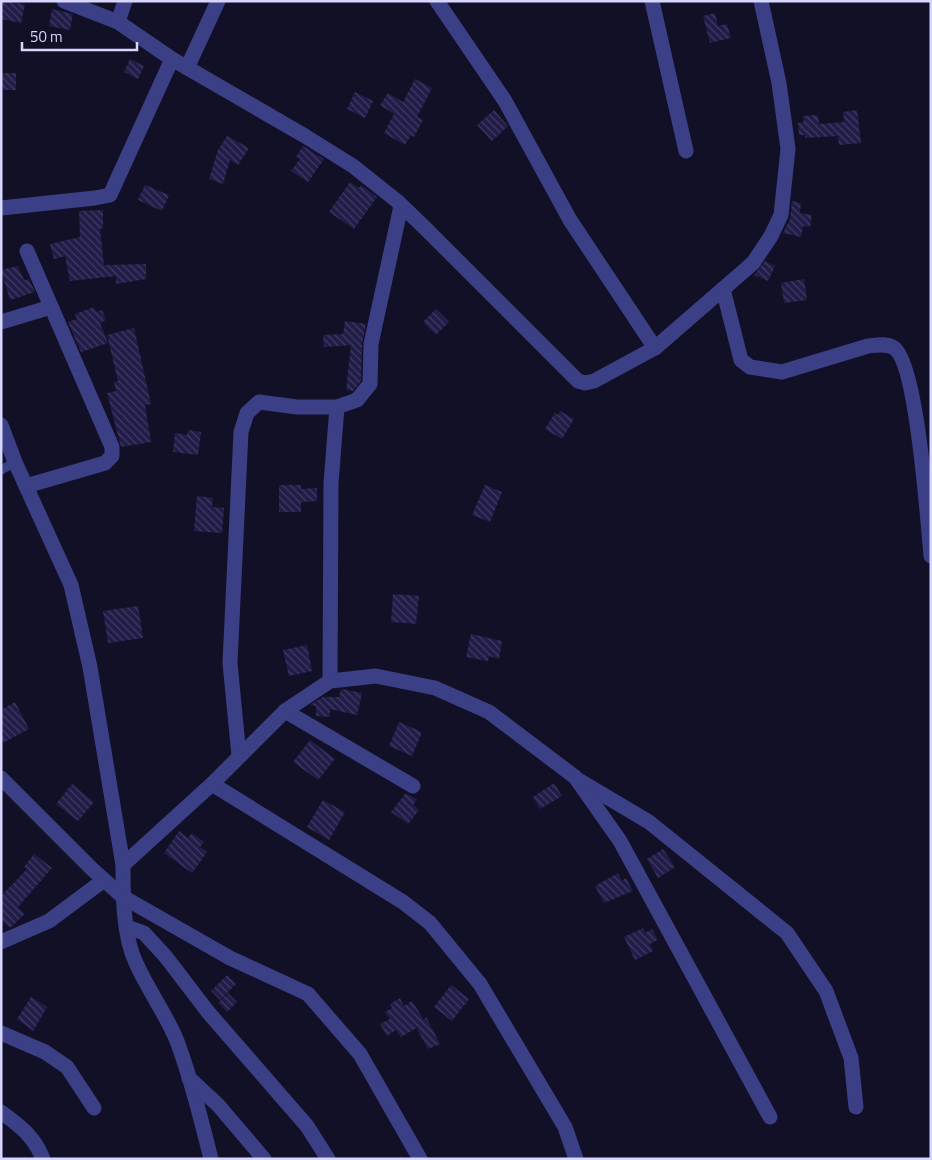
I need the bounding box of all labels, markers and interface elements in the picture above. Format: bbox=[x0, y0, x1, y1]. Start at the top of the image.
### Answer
scale bar bbox=[22, 20, 138, 52]
text: 50 m bbox=[30, 25, 63, 48]

